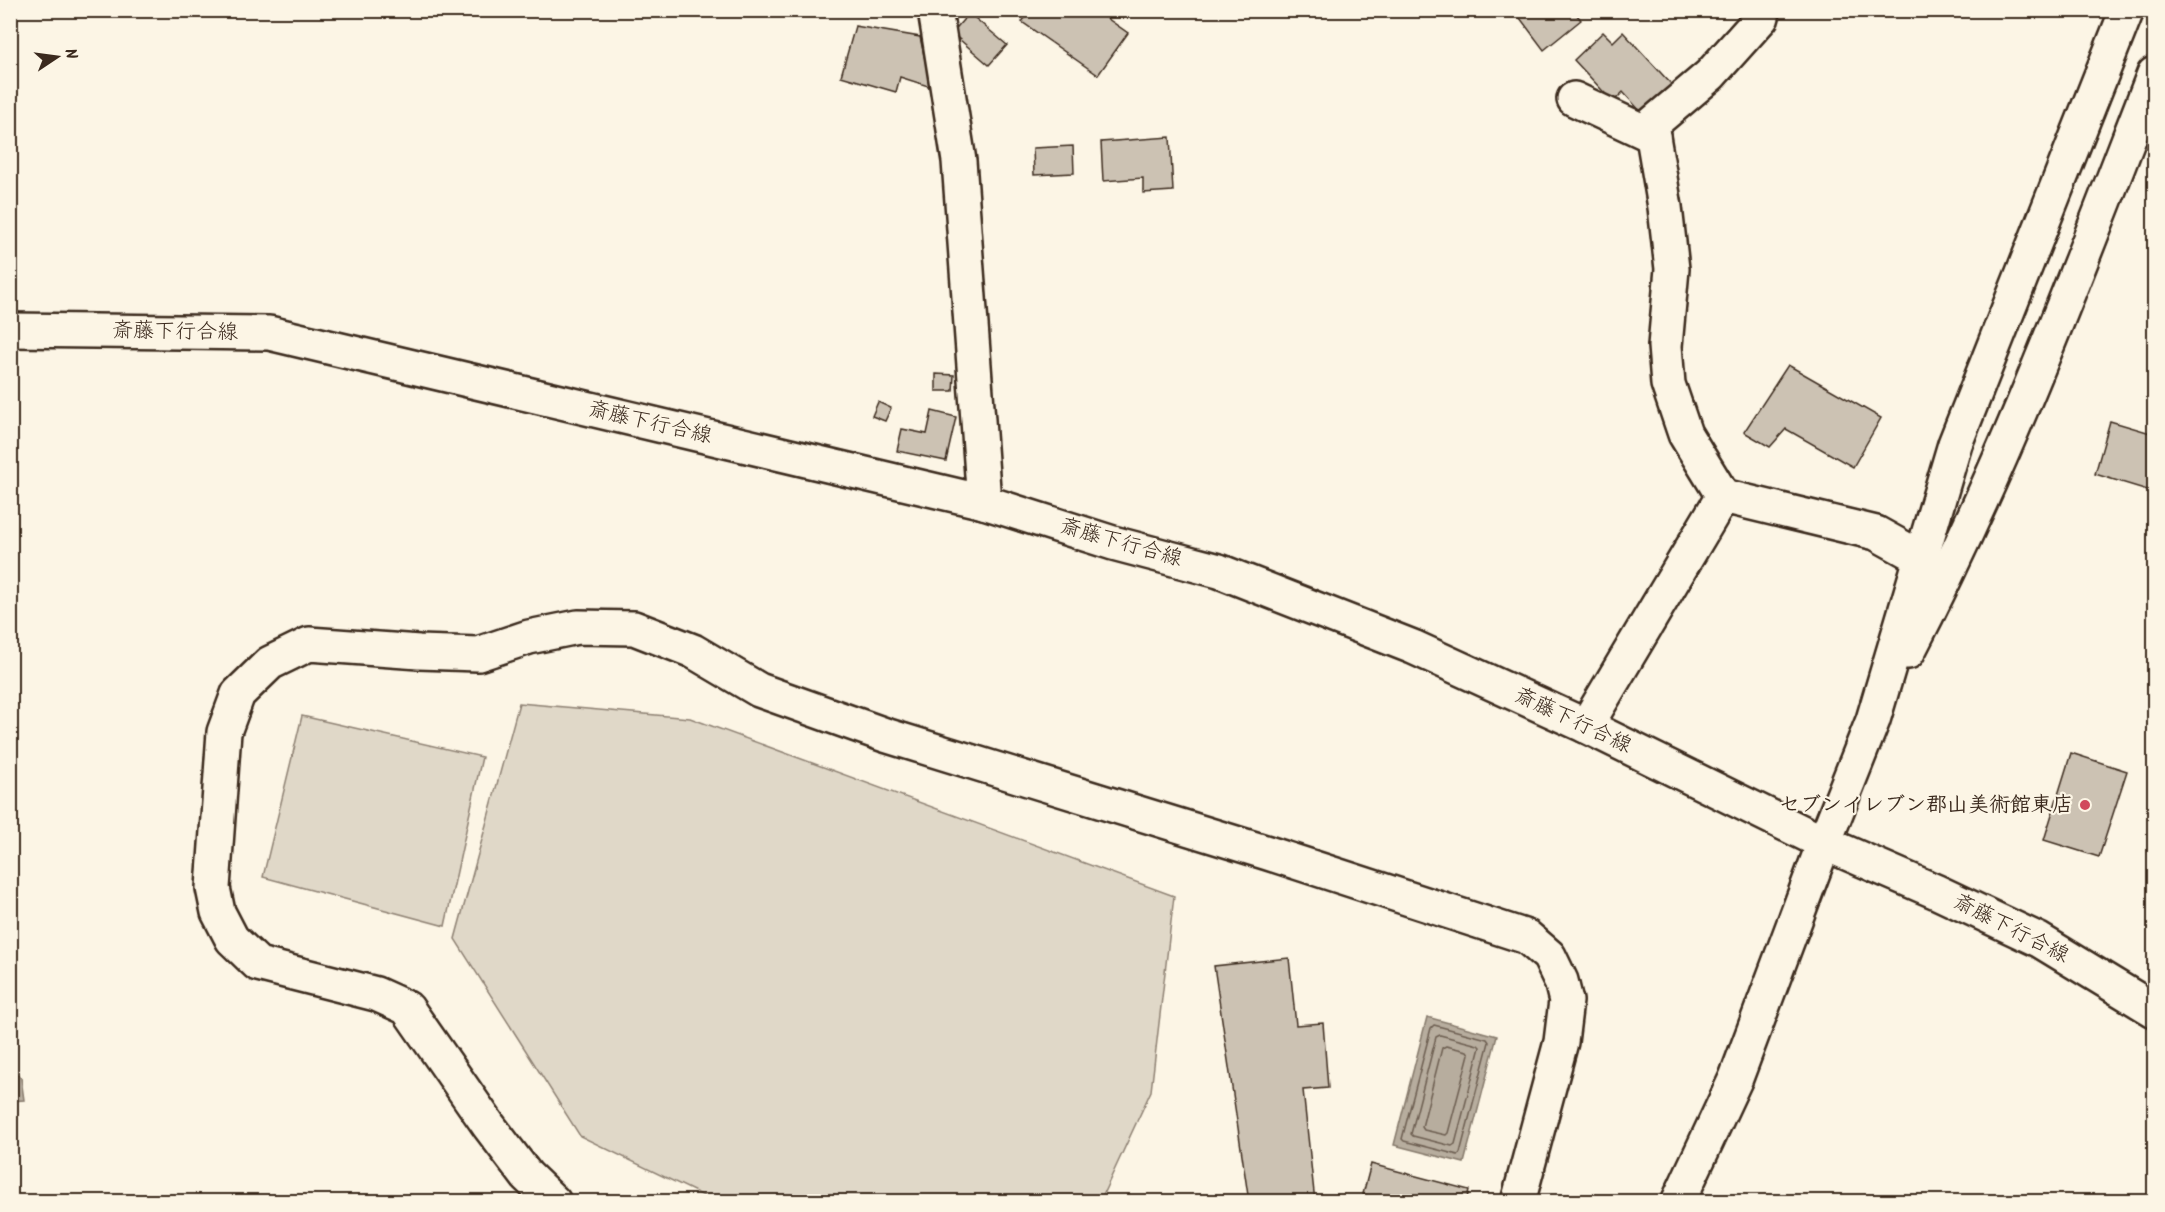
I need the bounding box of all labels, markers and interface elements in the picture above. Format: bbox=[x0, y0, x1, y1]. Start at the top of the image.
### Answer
north arrow bbox=[27, 27, 87, 87]
text: N bbox=[57, 46, 83, 62]
street label: 斎藤下行合線 bbox=[112, 314, 238, 350]
street label: 斎藤下行合線 bbox=[585, 393, 715, 453]
street label: 斎藤下行合線 bbox=[1056, 510, 1186, 576]
street label: 斎藤下行合線 bbox=[1509, 679, 1637, 763]
place label: セブンイレブン郡山美術館東店 bbox=[1779, 789, 2073, 822]
marker: セブンイレブン郡山美術館東店 bbox=[2078, 798, 2092, 812]
street label: 斎藤下行合線 bbox=[1947, 886, 2075, 972]

